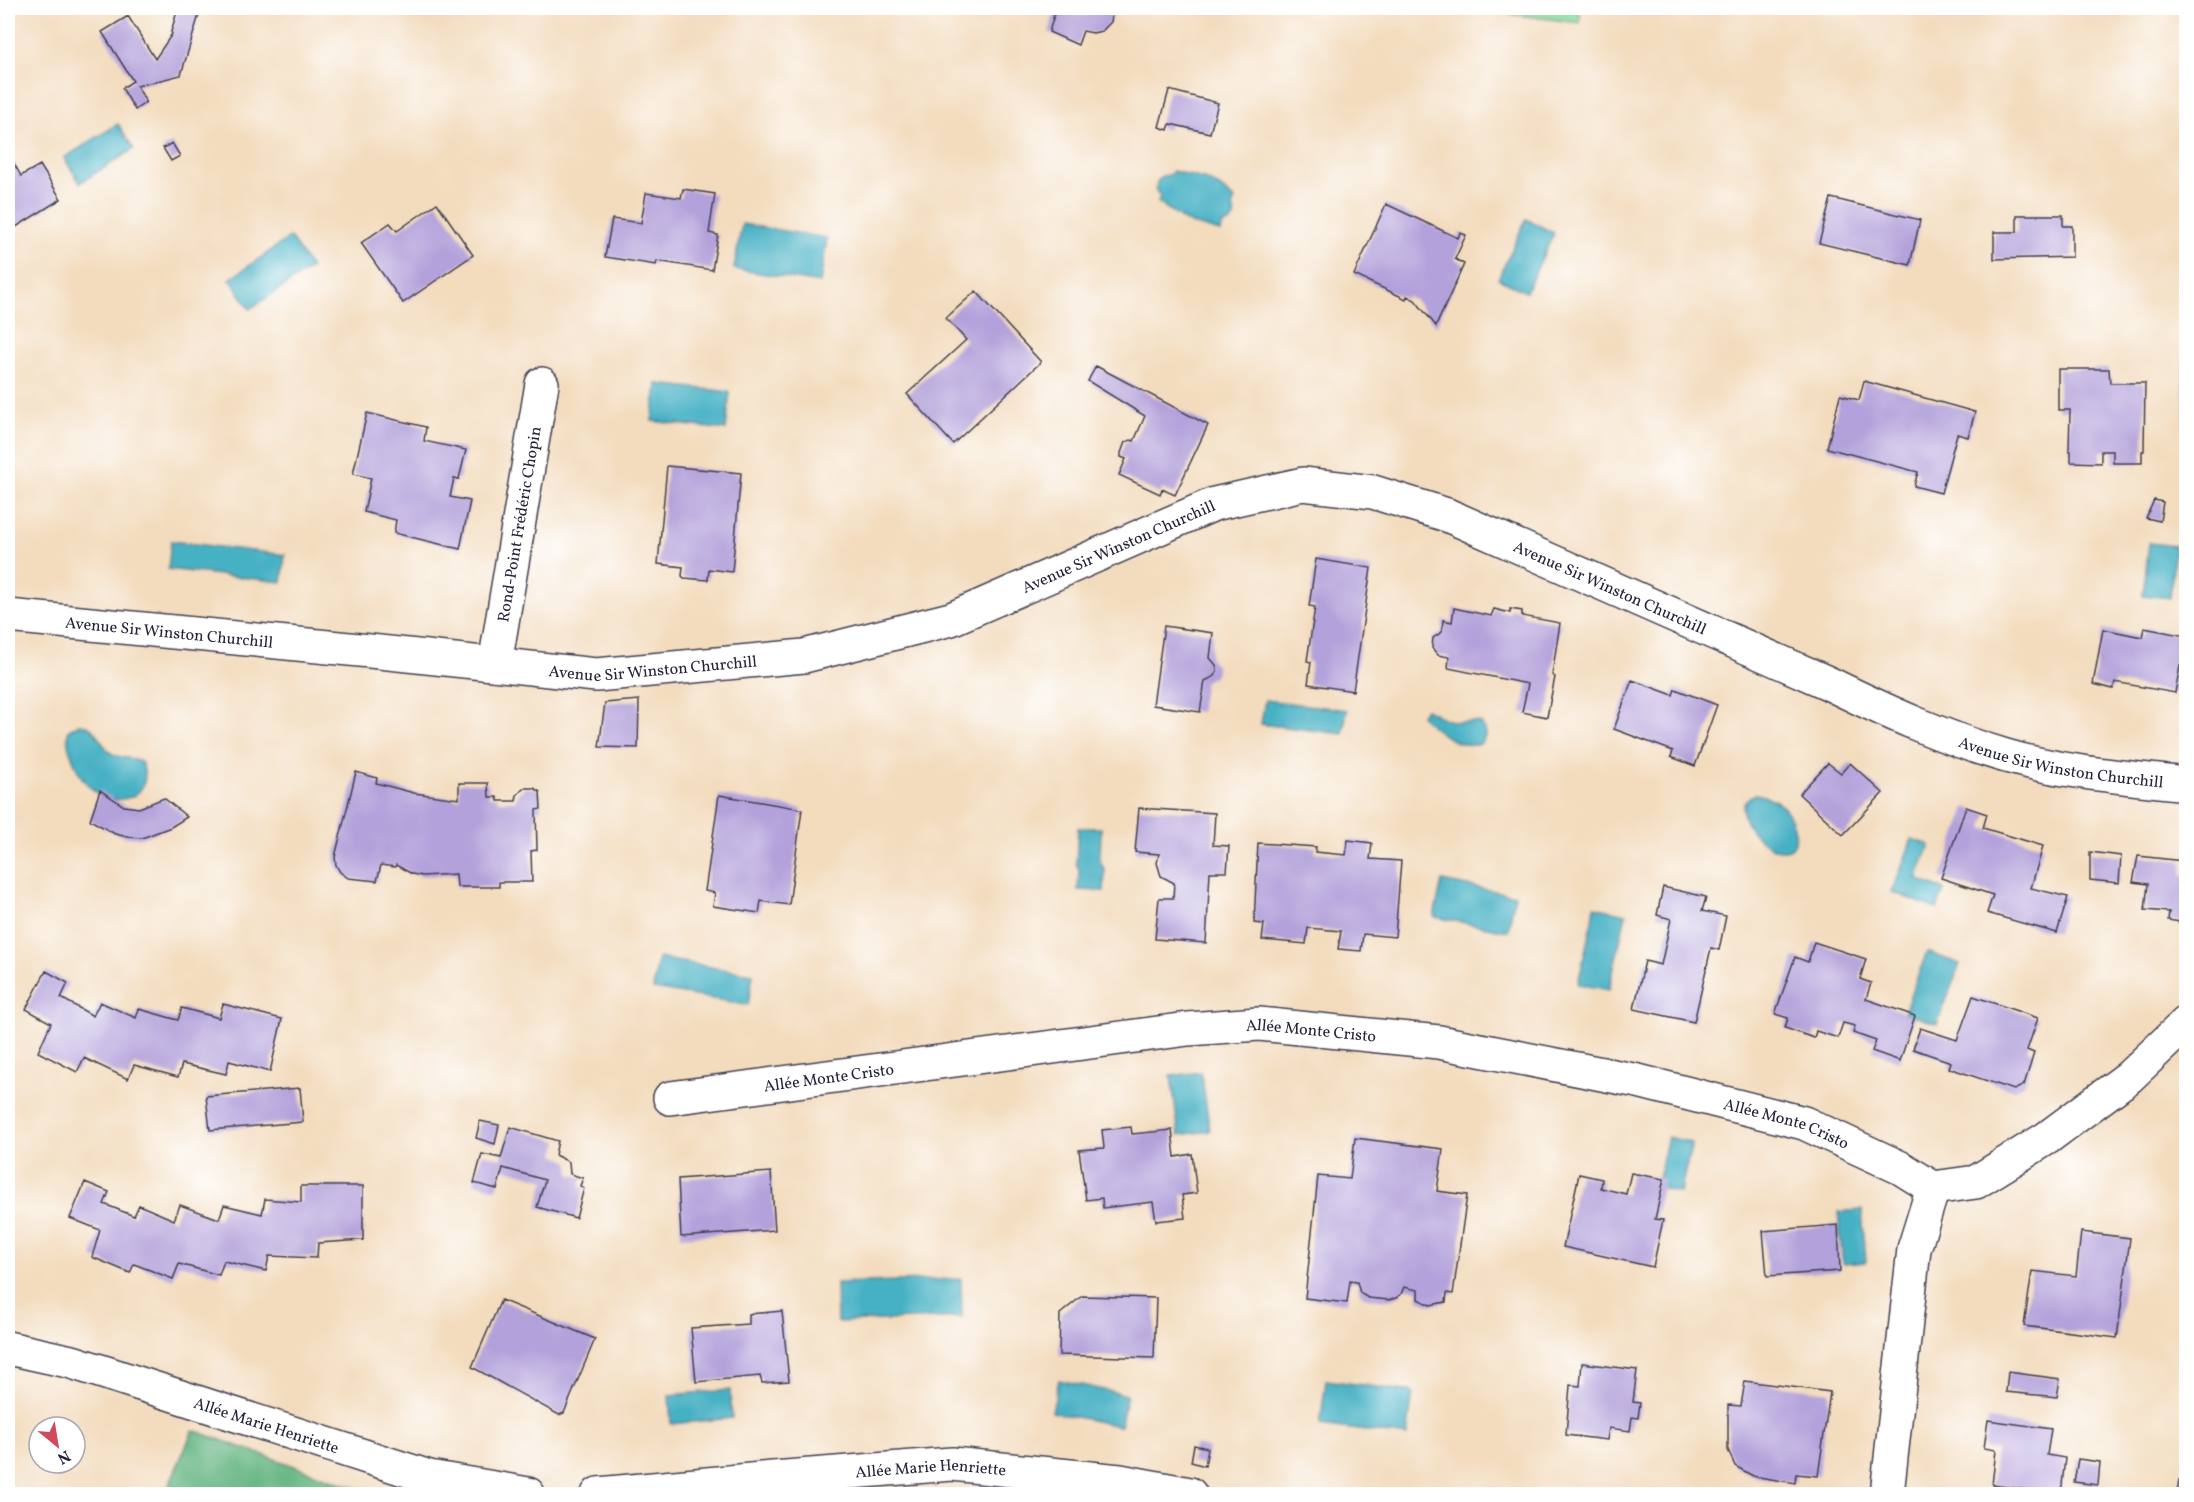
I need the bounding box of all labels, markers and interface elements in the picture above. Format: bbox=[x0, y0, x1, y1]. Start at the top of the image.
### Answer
street label: Rond-Point Frédéric Chopin bbox=[493, 425, 548, 624]
street label: Avenue Sir Winston Churchill bbox=[1019, 496, 1219, 600]
street label: Avenue Sir Winston Churchill bbox=[1509, 537, 1710, 641]
street label: Avenue Sir Winston Churchill bbox=[64, 613, 274, 655]
street label: Avenue Sir Winston Churchill bbox=[548, 651, 758, 688]
street label: Avenue Sir Winston Churchill bbox=[1955, 732, 2165, 794]
street label: Allée Monte Cristo bbox=[1245, 1015, 1377, 1049]
street label: Allée Monte Cristo bbox=[762, 1059, 895, 1098]
street label: Allée Monte Cristo bbox=[1721, 1094, 1852, 1155]
street label: Allée Marie Henriette bbox=[191, 1393, 341, 1460]
north arrow bbox=[27, 1415, 87, 1475]
text: N bbox=[53, 1444, 74, 1469]
street label: Allée Marie Henriette bbox=[855, 1455, 1007, 1485]

